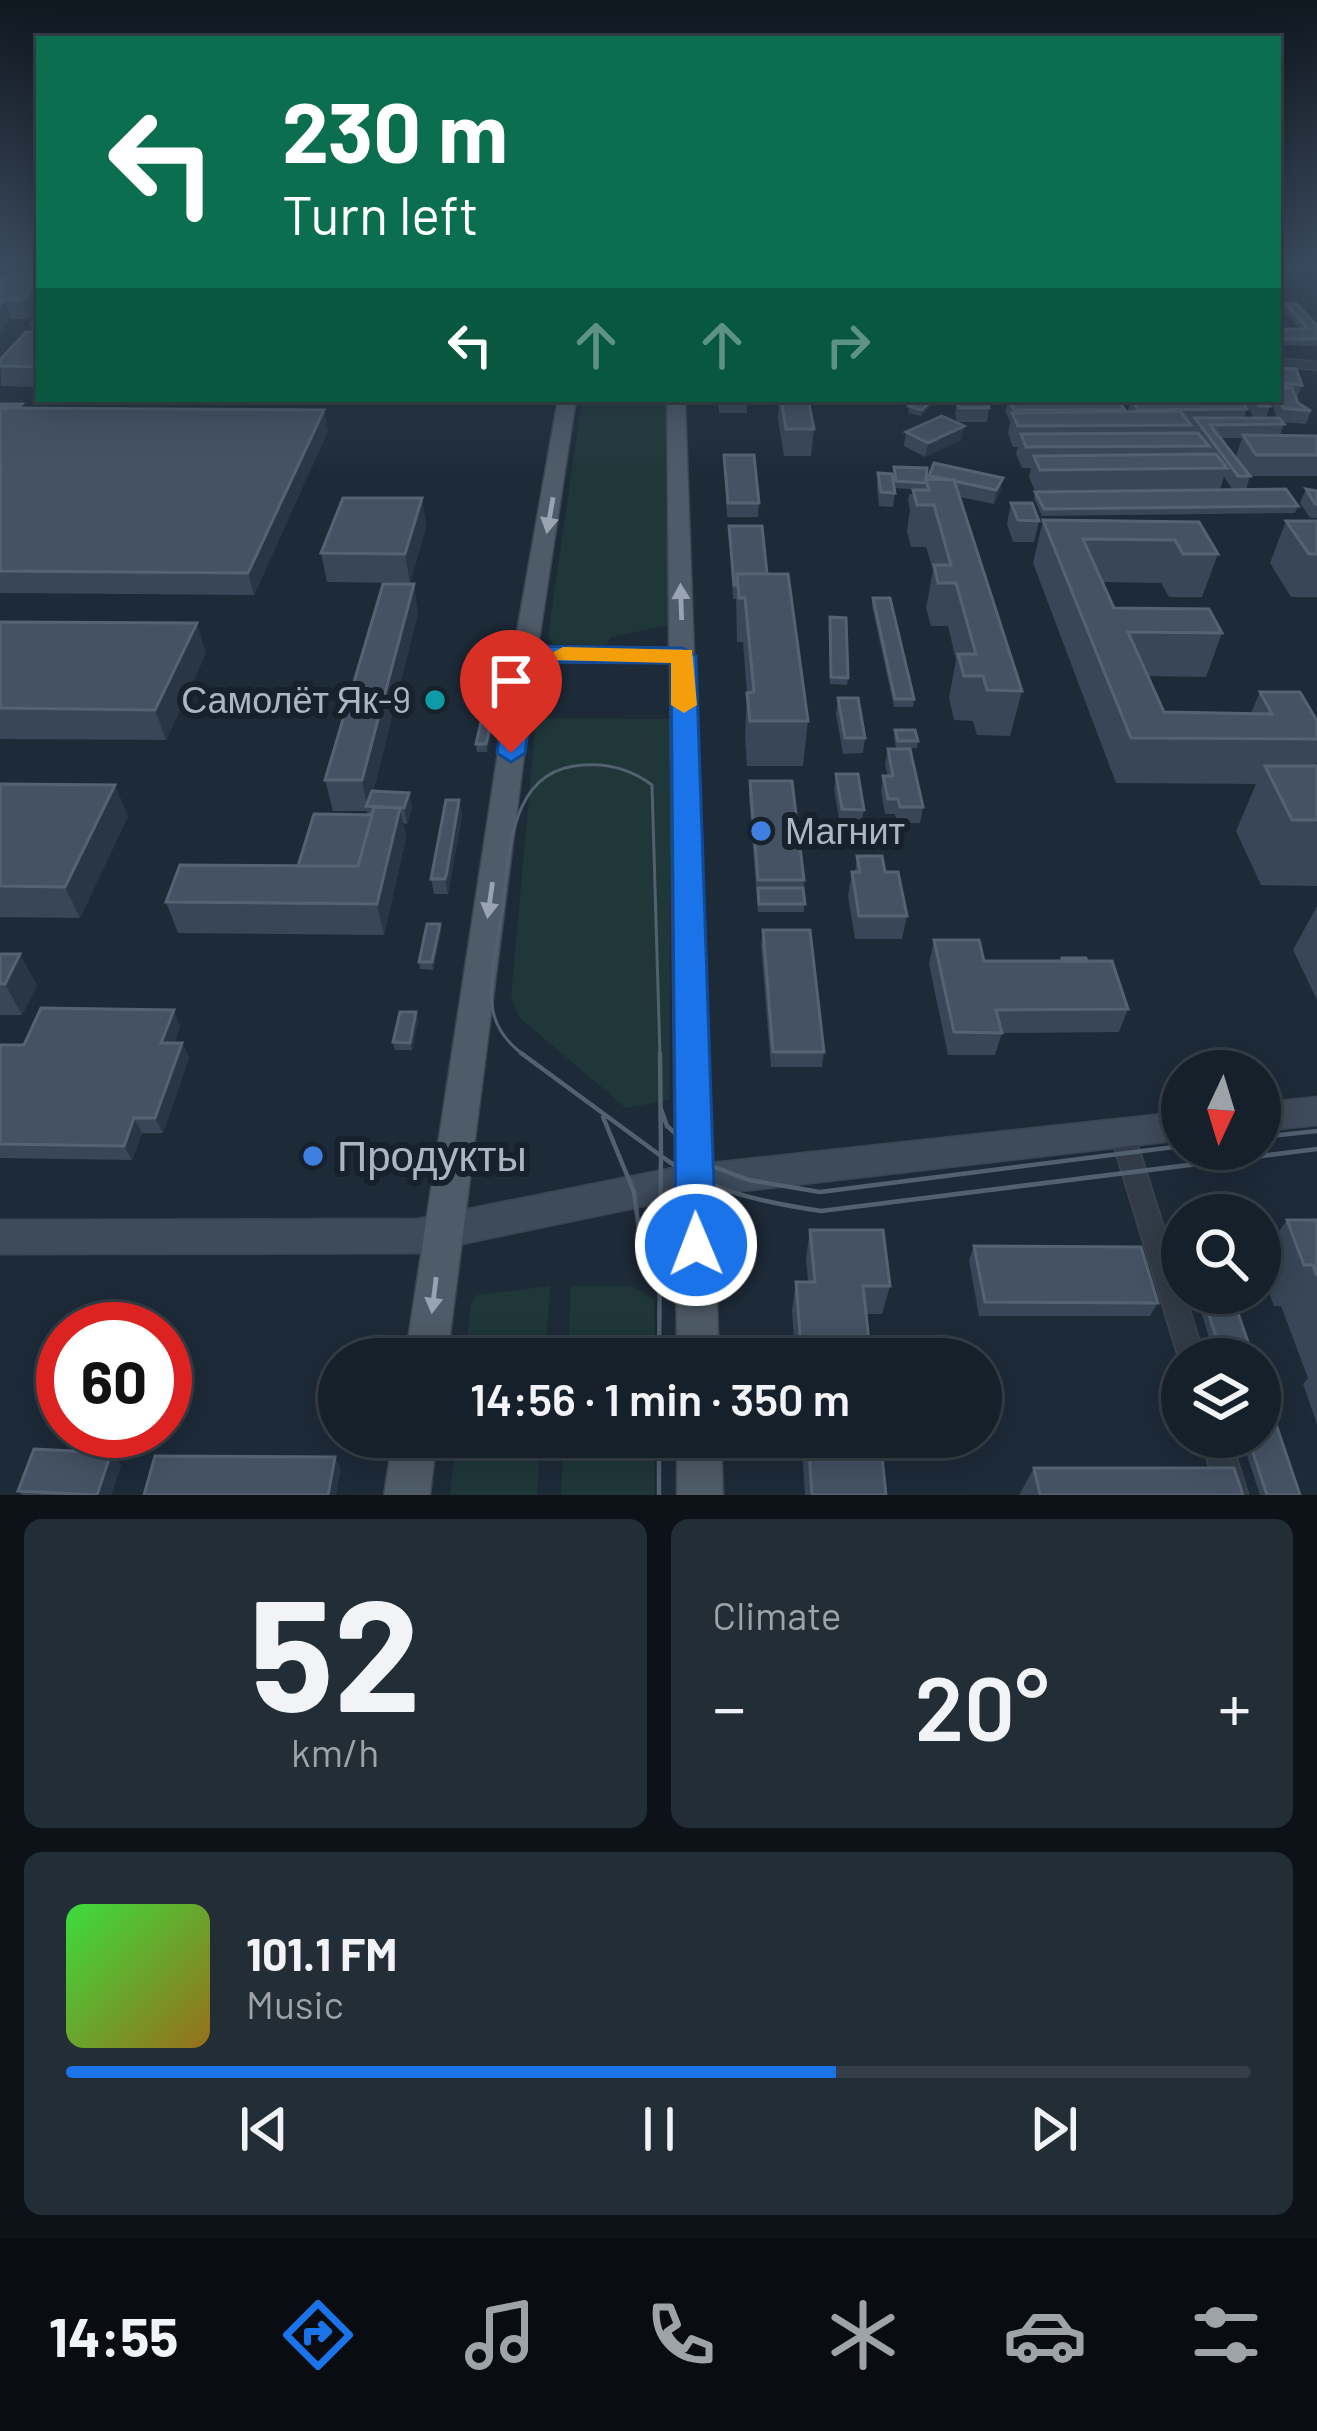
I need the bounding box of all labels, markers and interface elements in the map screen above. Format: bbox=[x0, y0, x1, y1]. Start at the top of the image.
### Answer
text: 230 m bbox=[282, 79, 508, 180]
icon: left bbox=[84, 84, 240, 240]
text: Turn left bbox=[282, 181, 479, 246]
icon: left bbox=[437, 312, 503, 378]
icon: ahead bbox=[563, 312, 629, 378]
icon: ahead bbox=[689, 312, 755, 378]
icon: right bbox=[815, 312, 881, 378]
one-way arrow bbox=[540, 496, 559, 534]
one-way arrow bbox=[671, 582, 690, 620]
pin bbox=[460, 630, 562, 753]
icon: arrive bbox=[478, 648, 544, 714]
place label: Самолёт Як-9 bbox=[181, 677, 411, 720]
marker: Самолёт Як-9 bbox=[422, 687, 448, 713]
place label: Магнит bbox=[785, 808, 905, 851]
marker: Магнит bbox=[748, 818, 774, 844]
one-way arrow bbox=[480, 882, 499, 919]
north arrow bbox=[1161, 1050, 1281, 1170]
map controls bbox=[1161, 1050, 1281, 1458]
place label: Продукты bbox=[337, 1129, 527, 1180]
marker: Продукты bbox=[300, 1143, 326, 1169]
position arrow bbox=[633, 1182, 759, 1308]
button: search bbox=[1161, 1194, 1281, 1314]
one-way arrow bbox=[424, 1277, 443, 1315]
speed limit sign: 60 bbox=[36, 1302, 192, 1458]
button: layers bbox=[1161, 1338, 1281, 1458]
text: 14:56 · 1 min · 350 m bbox=[470, 1371, 850, 1425]
text: 52 bbox=[250, 1556, 421, 1743]
text: Climate bbox=[713, 1591, 842, 1638]
text: 20° bbox=[914, 1651, 1049, 1759]
text: − bbox=[713, 1666, 746, 1745]
text: + bbox=[1218, 1666, 1251, 1745]
text: km/h bbox=[291, 1728, 379, 1775]
text: 101.1 FM bbox=[246, 1926, 397, 1980]
text: Music bbox=[246, 1980, 344, 2027]
icon: previous bbox=[231, 2096, 297, 2162]
icon: pause bbox=[626, 2096, 692, 2162]
icon: next bbox=[1021, 2096, 1087, 2162]
icon: directions bbox=[276, 2293, 360, 2377]
icon: music bbox=[458, 2293, 542, 2377]
icon: phone bbox=[639, 2293, 723, 2377]
icon: climate bbox=[821, 2293, 905, 2377]
icon: car bbox=[1003, 2293, 1087, 2377]
icon: filters bbox=[1184, 2293, 1268, 2377]
text: 14:55 bbox=[49, 2303, 178, 2368]

